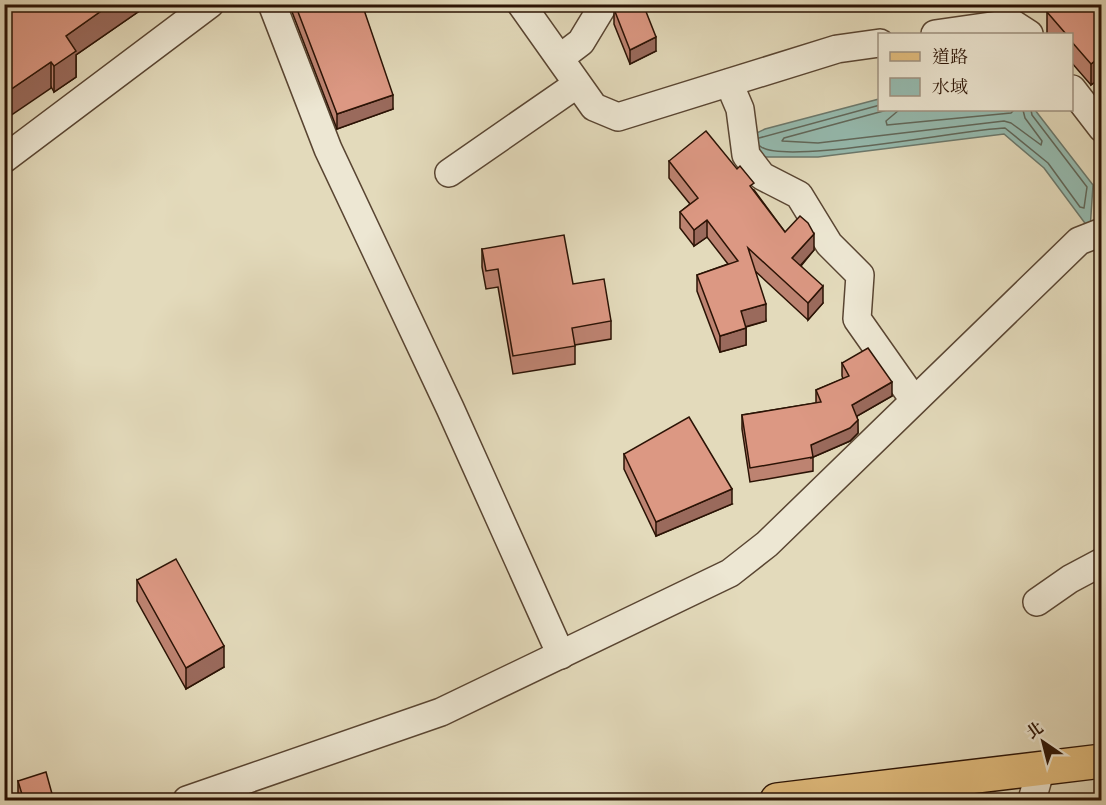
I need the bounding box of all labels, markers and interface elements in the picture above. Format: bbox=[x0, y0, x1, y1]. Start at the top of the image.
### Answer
legend bbox=[878, 33, 1073, 111]
text: 道路 bbox=[932, 45, 968, 69]
text: 水域 bbox=[932, 75, 968, 99]
north arrow bbox=[1013, 712, 1073, 772]
text: 北 bbox=[1022, 717, 1048, 744]

